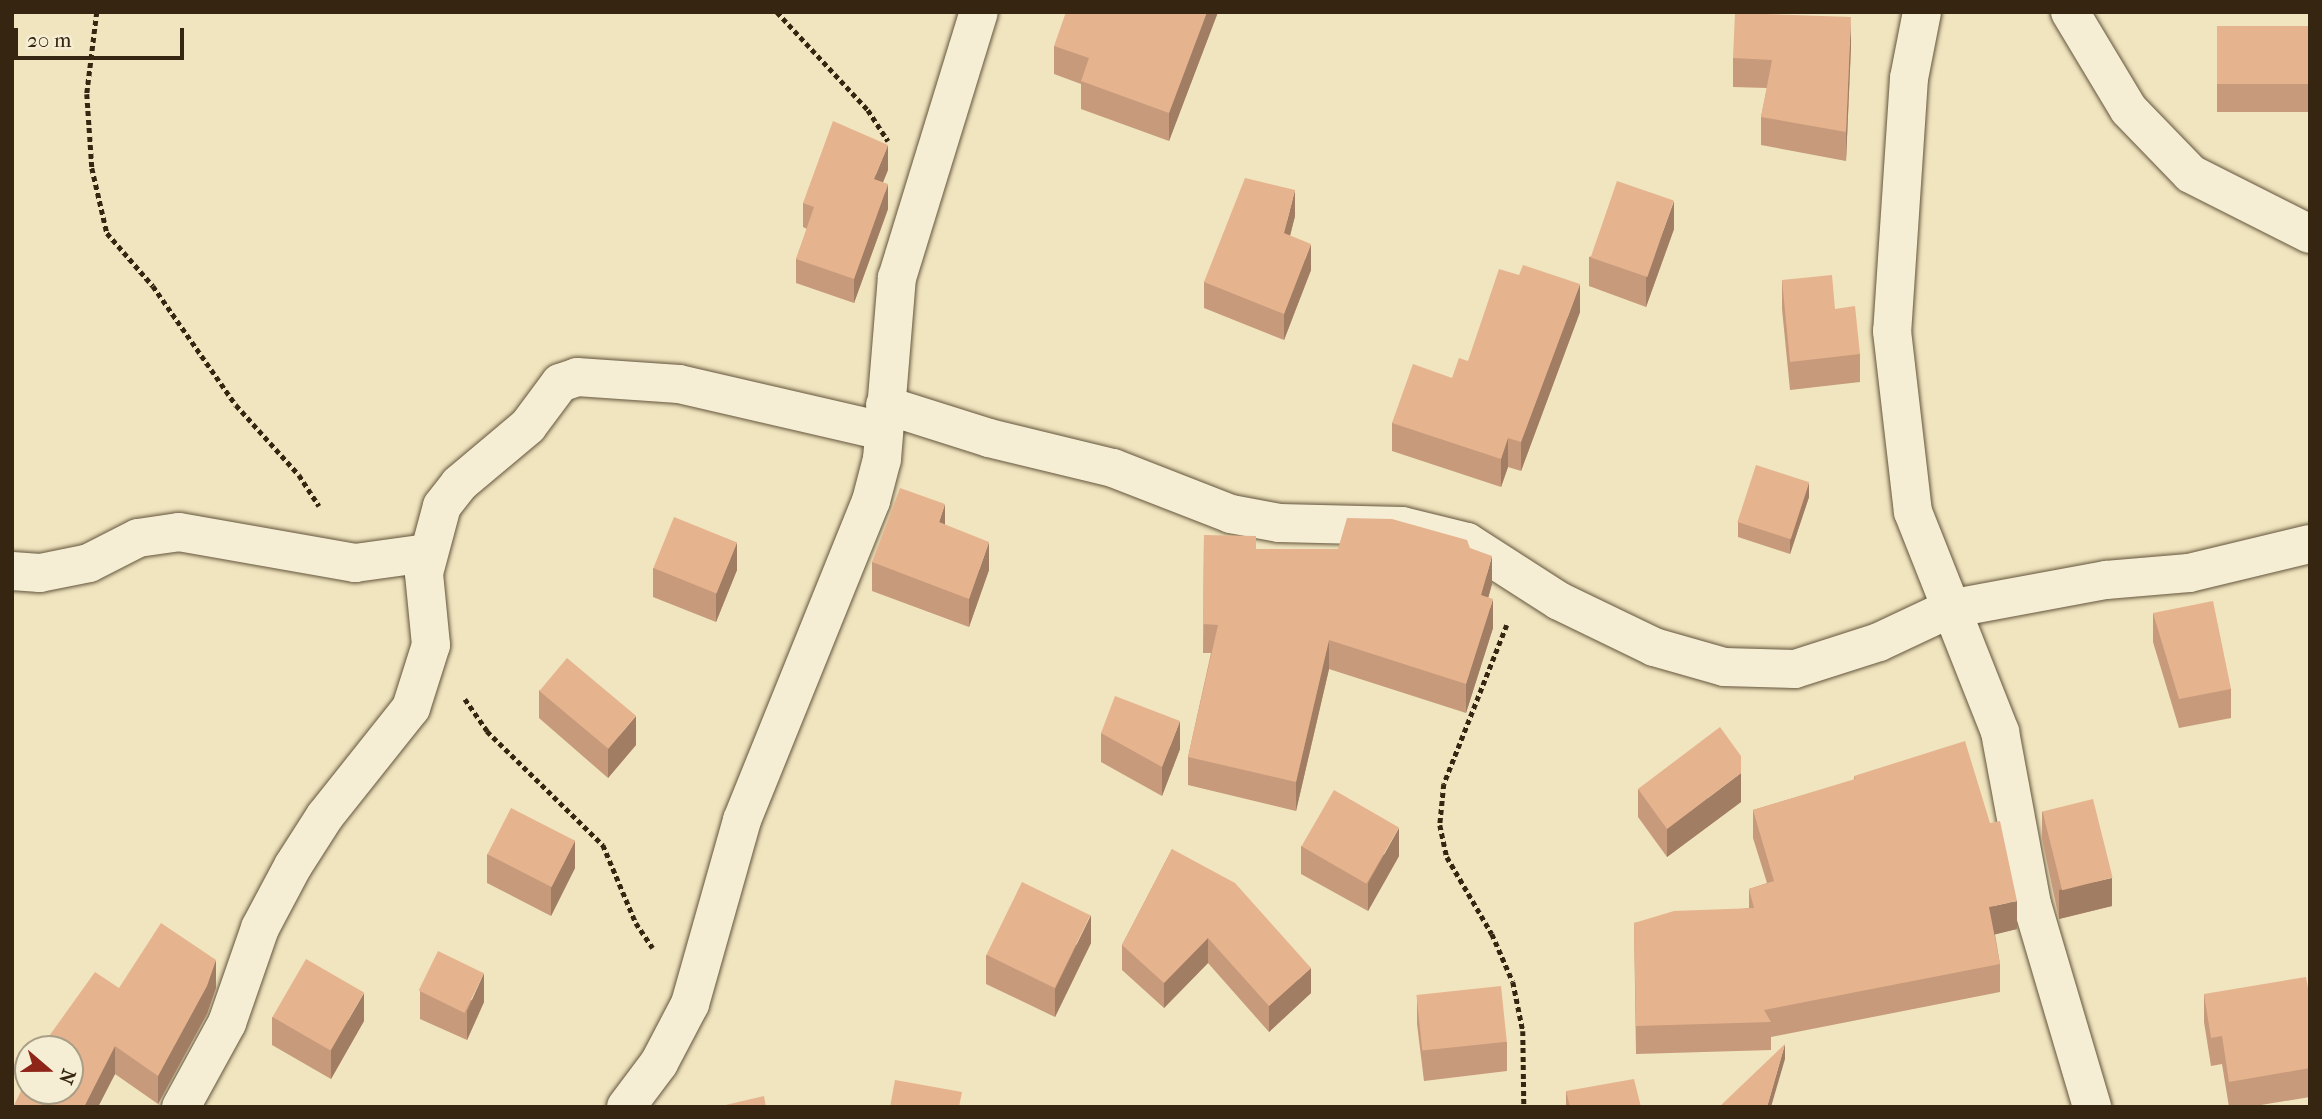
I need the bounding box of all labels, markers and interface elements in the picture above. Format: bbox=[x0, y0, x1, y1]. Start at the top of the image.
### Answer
scale bar bbox=[18, 14, 187, 58]
text: 20 m bbox=[27, 28, 71, 52]
north arrow bbox=[14, 1035, 84, 1105]
text: N bbox=[54, 1066, 80, 1087]

